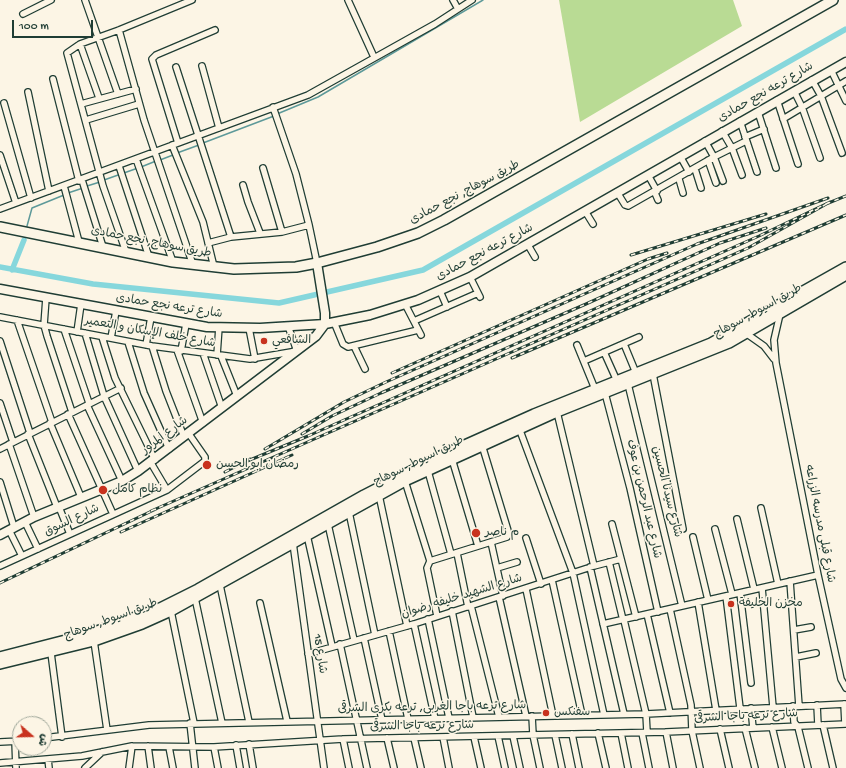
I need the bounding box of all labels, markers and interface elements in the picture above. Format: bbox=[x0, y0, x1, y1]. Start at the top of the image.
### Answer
scale bar bbox=[14, 12, 95, 38]
text: 100 m bbox=[19, 20, 49, 34]
street label: شارع ترعه نجع حمادى bbox=[716, 60, 816, 126]
street label: طريق سوهاج, نجع حمادى bbox=[407, 158, 523, 228]
street label: شارع ترعه نجع حمادى bbox=[434, 221, 536, 285]
street label: طريق سوهاج, نجع حمادى bbox=[89, 224, 213, 262]
street label: طريق اسيوط, سوهاج bbox=[711, 282, 805, 342]
street label: شارع ترعه نجع حمادى bbox=[115, 291, 223, 323]
street label: شارع خلف الإسكان و التعمير bbox=[83, 314, 217, 352]
place label: الشافعي bbox=[272, 334, 311, 348]
marker: الشافعي bbox=[259, 336, 269, 346]
street label: شارع المرور bbox=[139, 414, 191, 458]
street label: طريق اسيوط, سوهاج bbox=[371, 434, 467, 490]
street label: شارع عبد الرحمن بن عوف bbox=[622, 438, 664, 560]
street label: شارع سيدنا الحسين bbox=[648, 445, 684, 539]
place label: رمضان ابو الحسن bbox=[216, 458, 299, 472]
marker: رمضان ابو الحسن bbox=[201, 459, 213, 471]
street label: شارع قبلى مدرسه الزراعه bbox=[800, 464, 838, 584]
place label: نظام كامل bbox=[112, 483, 162, 497]
marker: نظام كامل bbox=[97, 484, 109, 496]
street label: شارع السوق bbox=[42, 502, 102, 540]
place label: م ناصر bbox=[485, 526, 519, 540]
marker: م ناصر bbox=[470, 527, 482, 539]
street label: شارع الشهيد خليفه رضوان bbox=[400, 572, 524, 622]
street label: طريق اسيوط, سوهاج bbox=[62, 596, 160, 644]
place label: مخزن الخليفة bbox=[739, 597, 803, 611]
marker: مخزن الخليفة bbox=[726, 599, 736, 609]
street label: شارع 15 bbox=[309, 633, 329, 675]
street label: شارع ترعه باجا الغربى, ترعه بكرى الشرقى bbox=[338, 699, 526, 717]
place label: سفنكس bbox=[554, 706, 590, 720]
street label: شارع ترعه باجا الشرقى bbox=[694, 707, 798, 727]
marker: سفنكس bbox=[541, 708, 551, 718]
north arrow bbox=[12, 716, 52, 756]
street label: شارع ترعه باجا الشرقى bbox=[370, 719, 474, 735]
text: ش bbox=[35, 732, 50, 747]

